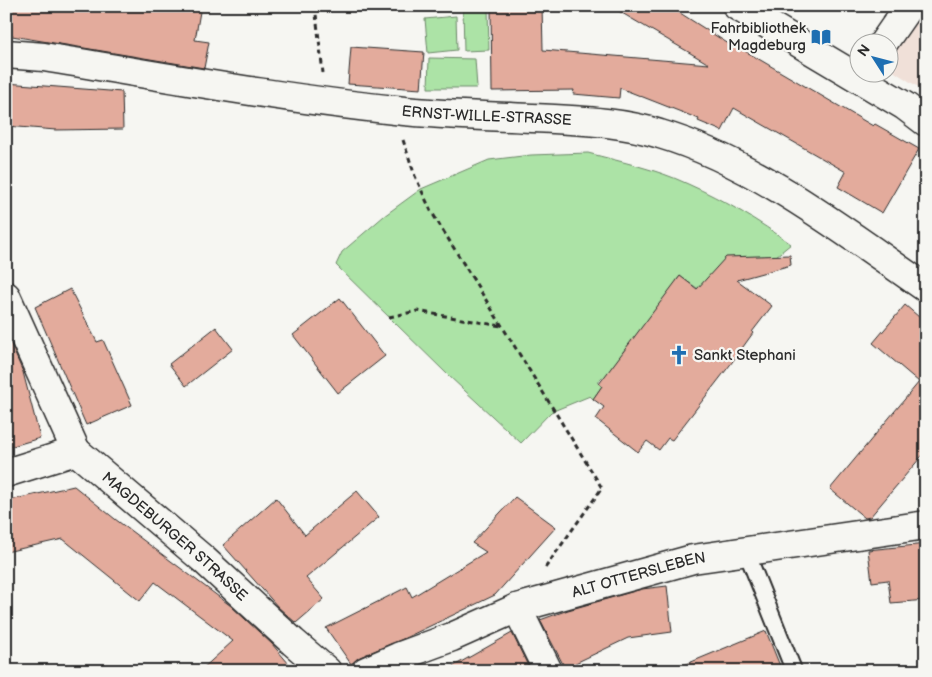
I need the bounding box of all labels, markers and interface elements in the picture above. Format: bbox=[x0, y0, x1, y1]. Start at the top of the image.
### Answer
place label: Fahrbibliothek Magdeburg bbox=[711, 19, 807, 55]
library icon: Fahrbibliothek Magdeburg bbox=[810, 26, 832, 48]
north arrow bbox=[850, 32, 900, 82]
text: N bbox=[854, 41, 874, 60]
street label: ERNST-WILLE-STRASSE bbox=[401, 101, 572, 130]
church icon: Sankt Stephani bbox=[668, 344, 690, 366]
place label: Sankt Stephani bbox=[694, 346, 796, 365]
street label: MAGDEBURGER STRASSE bbox=[98, 468, 252, 605]
street label: ALT OTTERSLEBEN bbox=[570, 548, 707, 602]

